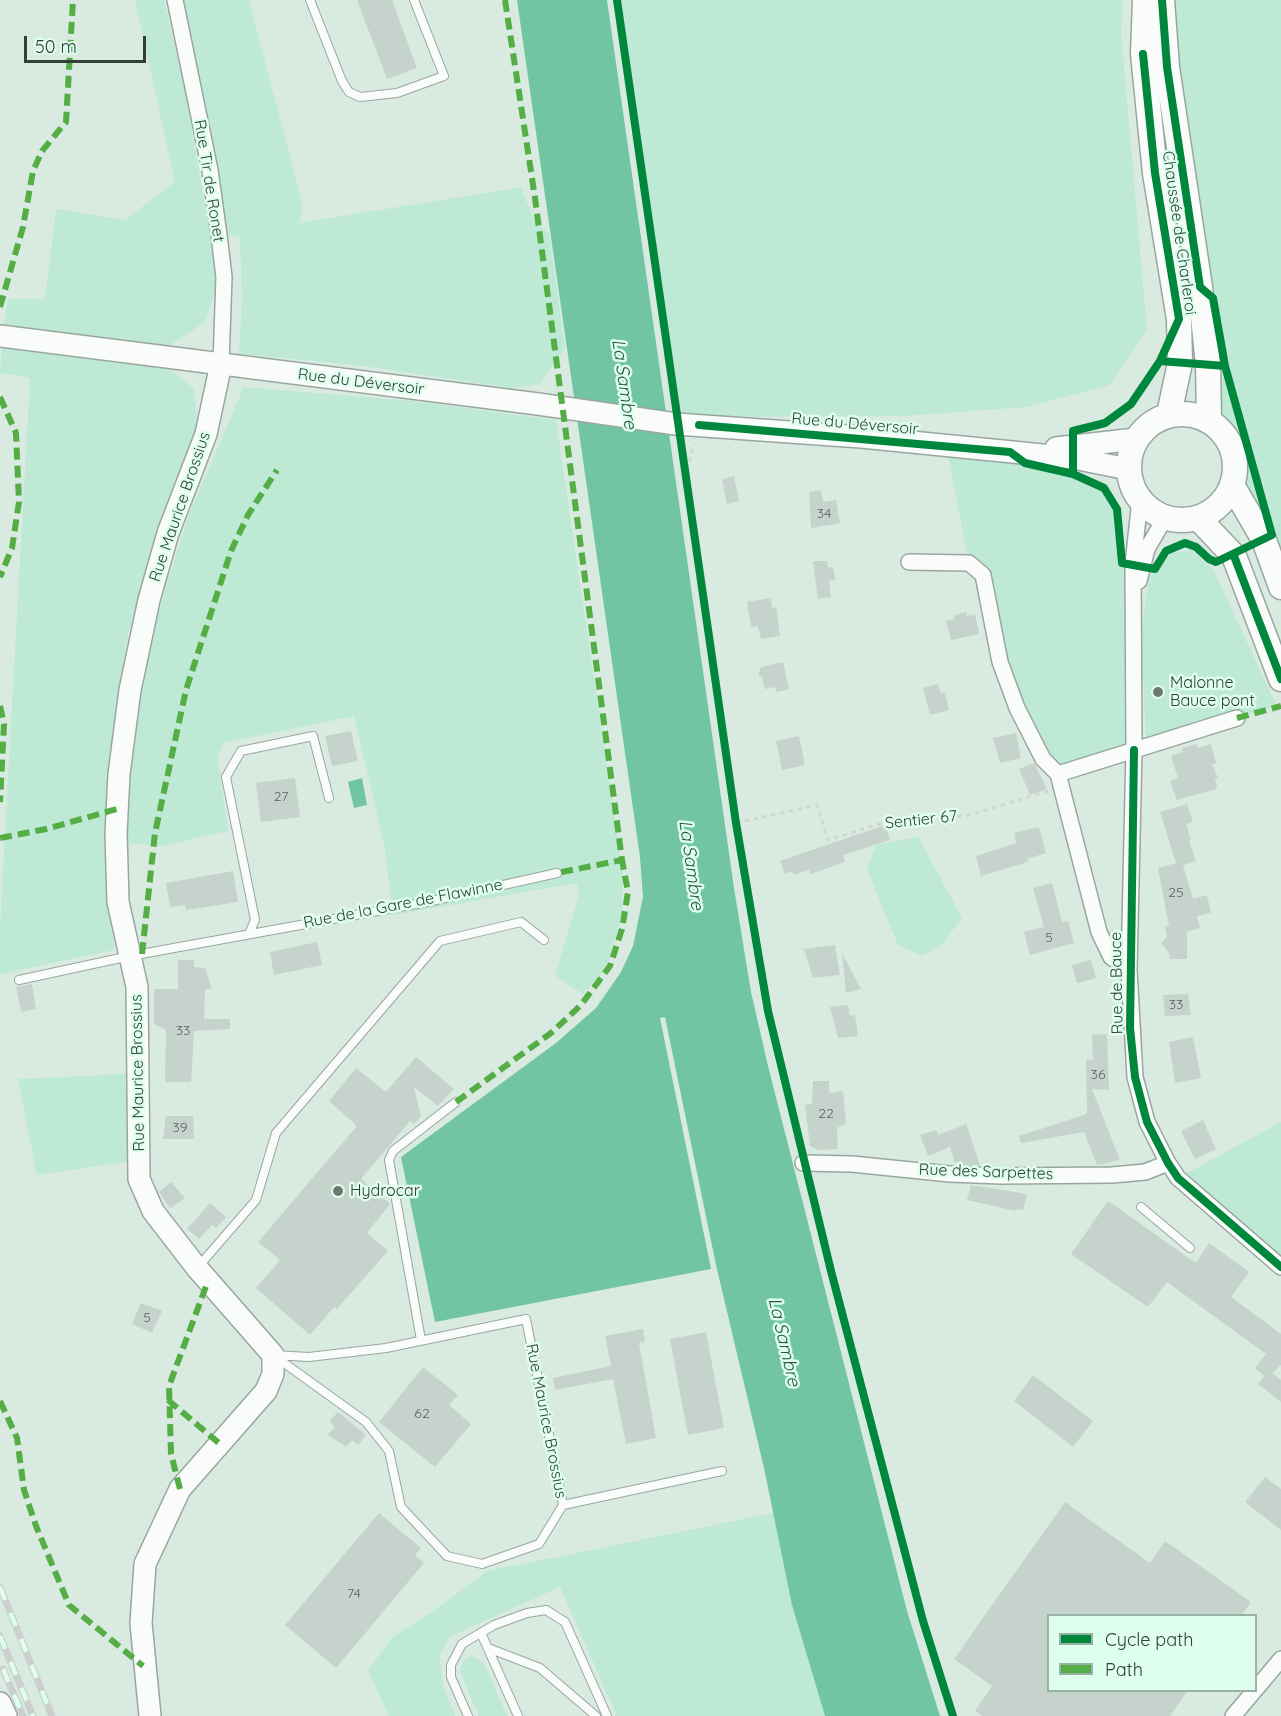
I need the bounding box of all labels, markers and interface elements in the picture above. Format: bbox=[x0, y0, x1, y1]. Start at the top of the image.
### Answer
scale bar bbox=[27, 24, 148, 62]
text: 50 m bbox=[35, 35, 77, 58]
street label: Rue Tir de Ronet bbox=[190, 118, 228, 244]
street label: Chaussée de Charleroi bbox=[1158, 150, 1200, 316]
water label: La Sambre bbox=[607, 338, 641, 430]
street label: Rue du Déversoir bbox=[297, 365, 425, 399]
street label: Rue du Déversoir bbox=[791, 409, 919, 439]
street label: Rue Maurice Brossius bbox=[145, 430, 215, 584]
house number: 34 bbox=[817, 506, 831, 522]
place label: Malonne Bauce pont bbox=[1170, 673, 1255, 711]
marker: Malonne Bauce pont bbox=[1151, 685, 1165, 699]
house number: 27 bbox=[274, 789, 288, 805]
street label: Sentier 67 bbox=[884, 807, 958, 833]
water label: La Sambre bbox=[674, 819, 708, 911]
street label: Rue de la Gare de Flawinne bbox=[302, 875, 504, 933]
house number: 25 bbox=[1168, 885, 1184, 901]
house number: 5 bbox=[1045, 930, 1053, 946]
street label: Rue de Bauce bbox=[1107, 932, 1127, 1034]
street label: Rue Maurice Brossius bbox=[127, 994, 149, 1152]
house number: 33 bbox=[1169, 997, 1183, 1013]
house number: 33 bbox=[176, 1023, 190, 1039]
house number: 36 bbox=[1091, 1067, 1105, 1083]
house number: 22 bbox=[818, 1106, 834, 1122]
house number: 39 bbox=[172, 1120, 188, 1136]
street label: Rue des Sarpettes bbox=[918, 1160, 1054, 1184]
place label: Hydrocar bbox=[350, 1181, 420, 1201]
marker: Hydrocar bbox=[331, 1184, 345, 1198]
water label: La Sambre bbox=[763, 1296, 805, 1388]
house number: 5 bbox=[143, 1310, 151, 1326]
street label: Rue Maurice Brossius bbox=[522, 1342, 570, 1500]
house number: 62 bbox=[414, 1406, 430, 1422]
house number: 74 bbox=[347, 1586, 361, 1602]
legend bbox=[1047, 1614, 1257, 1692]
text: Cycle path bbox=[1105, 1628, 1193, 1651]
text: Path bbox=[1105, 1658, 1143, 1681]

